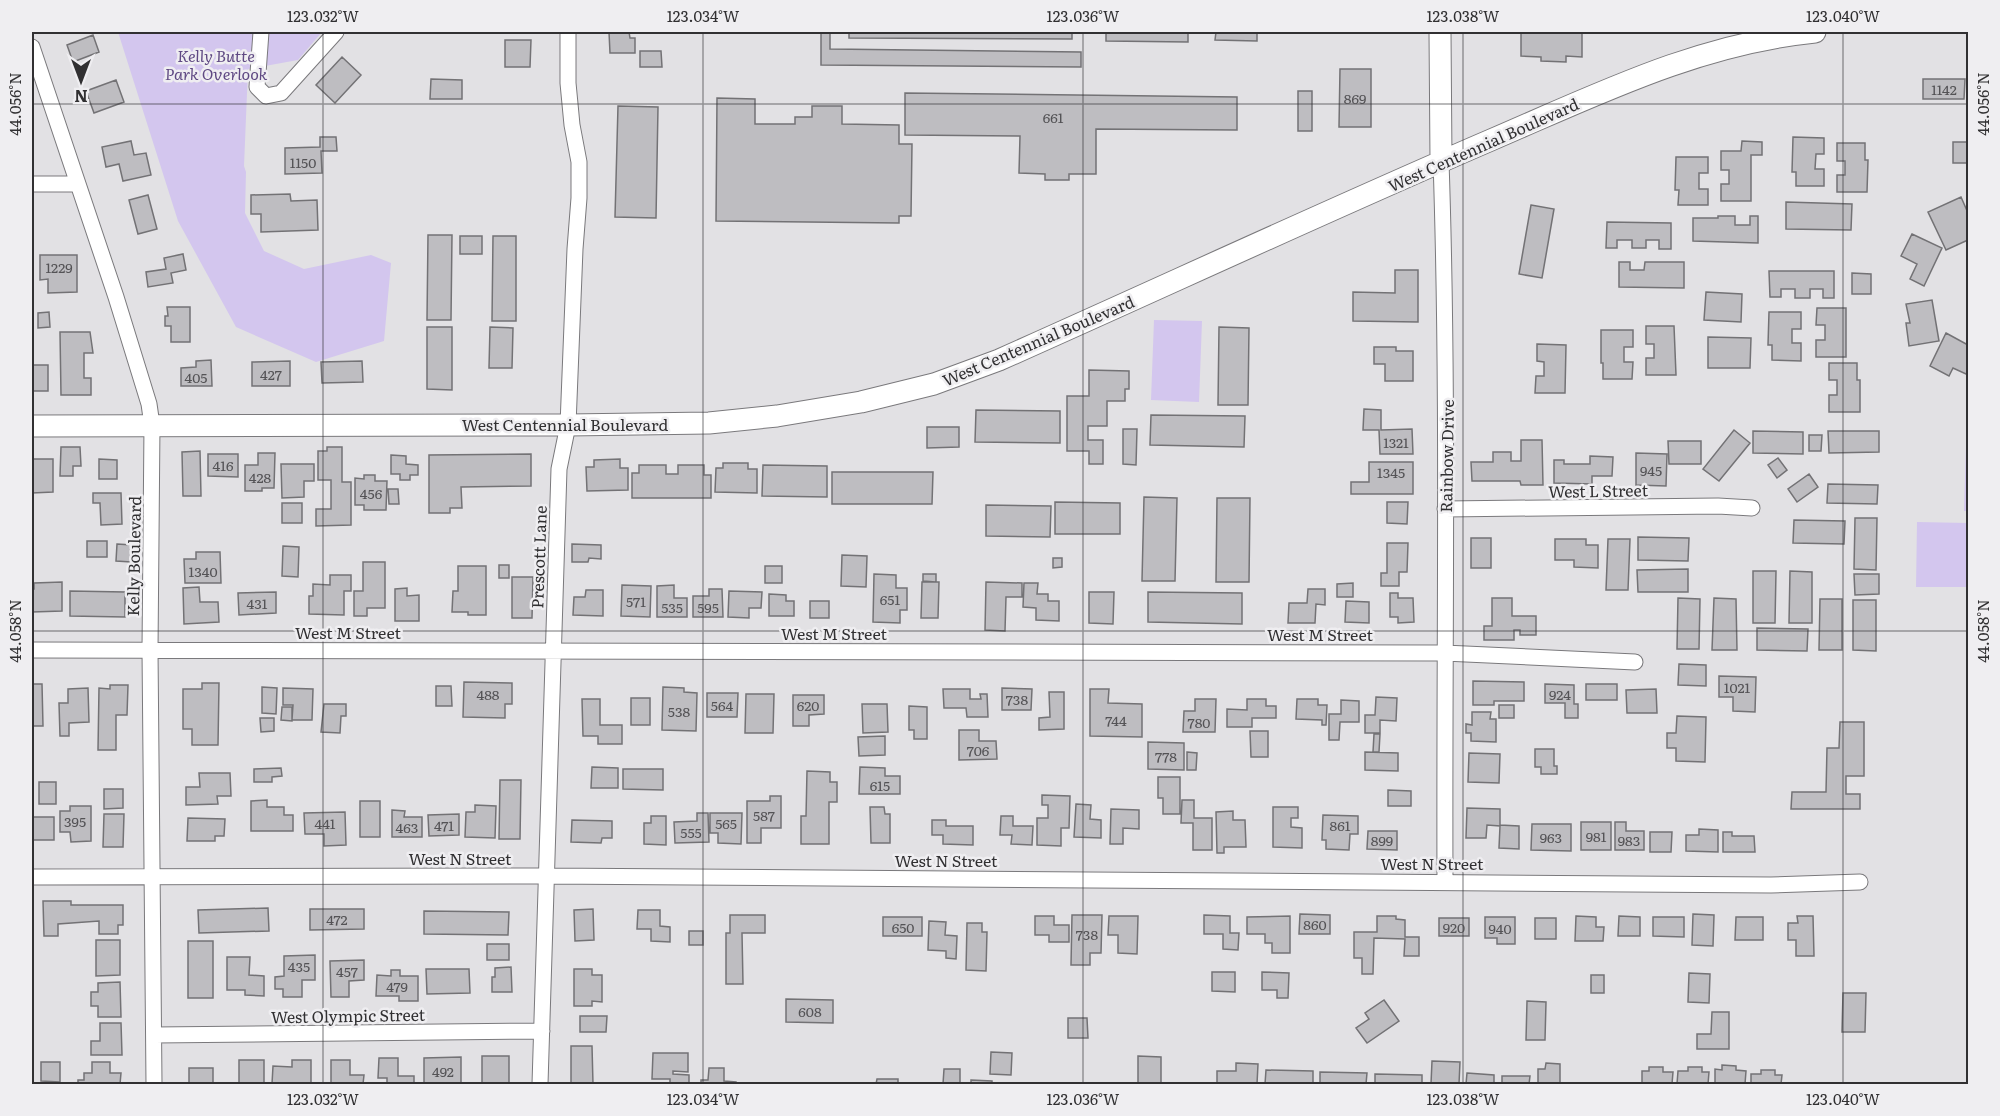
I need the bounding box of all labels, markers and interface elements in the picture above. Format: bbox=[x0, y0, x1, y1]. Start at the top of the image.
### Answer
text: 123.032°W bbox=[287, 4, 360, 27]
text: 123.034°W bbox=[667, 4, 740, 27]
text: 123.036°W bbox=[1047, 4, 1120, 27]
text: 123.038°W bbox=[1427, 4, 1500, 27]
text: 123.040°W bbox=[1806, 4, 1880, 27]
park label: Kelly Butte Park Overlook bbox=[165, 43, 268, 85]
north arrow bbox=[51, 51, 111, 111]
text: 44.056°N bbox=[3, 72, 26, 136]
text: 44.056°N bbox=[1971, 72, 1994, 136]
house number: 1142 bbox=[1931, 79, 1957, 99]
text: N bbox=[74, 85, 88, 109]
house number: 869 bbox=[1344, 88, 1366, 108]
street label: West Centennial Boulevard bbox=[1384, 91, 1582, 197]
house number: 661 bbox=[1043, 107, 1064, 127]
house number: 1150 bbox=[290, 152, 316, 172]
house number: 1229 bbox=[45, 257, 73, 277]
street label: West Centennial Boulevard bbox=[938, 289, 1138, 391]
house number: 427 bbox=[260, 364, 282, 384]
house number: 405 bbox=[185, 367, 207, 387]
street label: Rainbow Drive bbox=[1433, 399, 1459, 513]
street label: West Centennial Boulevard bbox=[462, 412, 668, 436]
house number: 1321 bbox=[1383, 432, 1409, 452]
house number: 416 bbox=[213, 455, 234, 475]
house number: 945 bbox=[1640, 460, 1662, 480]
house number: 1345 bbox=[1377, 462, 1405, 482]
house number: 428 bbox=[249, 467, 272, 487]
street label: West L Street bbox=[1548, 477, 1649, 503]
house number: 456 bbox=[360, 483, 383, 503]
street label: Kelly Boulevard bbox=[120, 495, 146, 616]
street label: Prescott Lane bbox=[524, 505, 552, 609]
house number: 1340 bbox=[188, 561, 218, 581]
house number: 651 bbox=[880, 589, 900, 609]
house number: 571 bbox=[626, 591, 646, 611]
house number: 431 bbox=[247, 593, 268, 613]
house number: 535 bbox=[661, 597, 683, 617]
house number: 595 bbox=[697, 597, 719, 617]
text: 44.058°N bbox=[3, 599, 26, 663]
text: 44.058°N bbox=[1971, 599, 1994, 663]
street label: West M Street bbox=[295, 620, 401, 644]
street label: West M Street bbox=[781, 621, 887, 645]
street label: West M Street bbox=[1267, 622, 1373, 646]
house number: 1021 bbox=[1724, 677, 1751, 697]
house number: 488 bbox=[476, 684, 500, 704]
house number: 924 bbox=[1549, 684, 1571, 704]
house number: 738 bbox=[1006, 689, 1028, 709]
house number: 564 bbox=[711, 695, 733, 715]
house number: 620 bbox=[797, 695, 819, 715]
house number: 538 bbox=[668, 701, 690, 721]
house number: 744 bbox=[1105, 710, 1127, 730]
house number: 780 bbox=[1188, 712, 1210, 732]
house number: 706 bbox=[967, 740, 990, 760]
house number: 778 bbox=[1155, 746, 1177, 766]
house number: 615 bbox=[870, 775, 890, 795]
house number: 587 bbox=[753, 805, 775, 825]
house number: 395 bbox=[64, 811, 86, 831]
house number: 441 bbox=[314, 813, 336, 833]
house number: 565 bbox=[715, 813, 737, 833]
house number: 471 bbox=[434, 815, 454, 835]
house number: 861 bbox=[1330, 815, 1351, 835]
house number: 463 bbox=[396, 817, 418, 837]
house number: 555 bbox=[680, 822, 702, 842]
house number: 981 bbox=[1586, 826, 1607, 846]
house number: 963 bbox=[1540, 827, 1562, 847]
house number: 899 bbox=[1371, 830, 1393, 850]
house number: 983 bbox=[1618, 830, 1640, 850]
street label: West N Street bbox=[408, 846, 512, 870]
street label: West N Street bbox=[894, 848, 998, 872]
street label: West N Street bbox=[1380, 851, 1484, 875]
house number: 472 bbox=[326, 909, 348, 929]
house number: 860 bbox=[1303, 914, 1327, 934]
house number: 650 bbox=[892, 917, 914, 937]
house number: 920 bbox=[1443, 917, 1465, 937]
house number: 940 bbox=[1488, 918, 1512, 938]
house number: 738 bbox=[1076, 924, 1098, 944]
house number: 435 bbox=[288, 956, 310, 976]
house number: 457 bbox=[336, 961, 358, 981]
house number: 479 bbox=[386, 976, 408, 996]
house number: 608 bbox=[798, 1001, 822, 1021]
street label: West Olympic Street bbox=[271, 1002, 426, 1028]
house number: 492 bbox=[432, 1061, 454, 1081]
text: 123.032°W bbox=[287, 1087, 360, 1110]
text: 123.034°W bbox=[667, 1087, 740, 1110]
text: 123.036°W bbox=[1047, 1087, 1120, 1110]
text: 123.038°W bbox=[1427, 1087, 1500, 1110]
text: 123.040°W bbox=[1806, 1087, 1880, 1110]

